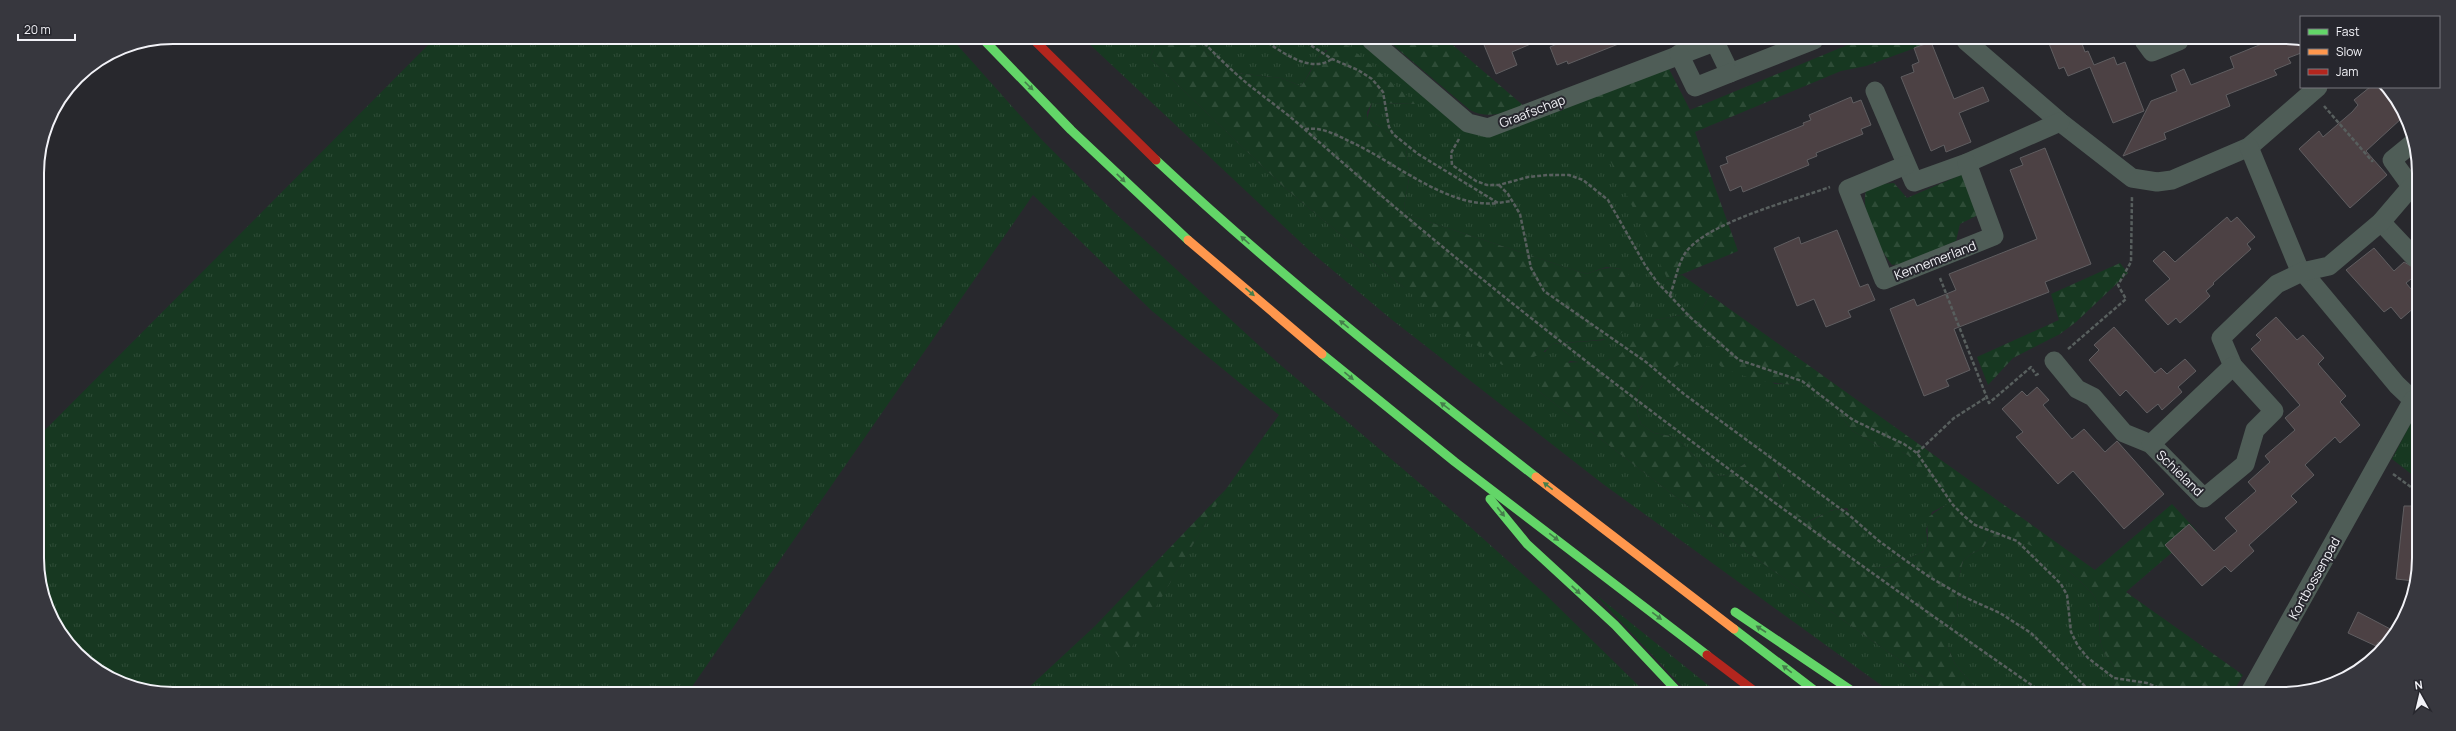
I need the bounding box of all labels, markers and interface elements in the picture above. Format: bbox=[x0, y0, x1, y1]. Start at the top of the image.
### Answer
scale bar bbox=[18, 16, 75, 42]
legend bbox=[2300, 16, 2440, 88]
text: 20 m bbox=[24, 21, 51, 38]
text: Fast bbox=[2336, 23, 2360, 40]
text: Slow bbox=[2336, 43, 2362, 60]
text: Jam bbox=[2336, 63, 2358, 80]
one-way arrow bbox=[1024, 81, 1034, 91]
street label: Graafschap bbox=[1496, 90, 1568, 132]
one-way arrow bbox=[1116, 173, 1126, 183]
one-way arrow bbox=[1240, 236, 1250, 245]
street label: Kennemerland bbox=[1891, 236, 1979, 284]
one-way arrow bbox=[1244, 288, 1255, 297]
one-way arrow bbox=[1339, 320, 1349, 329]
one-way arrow bbox=[1343, 372, 1354, 381]
one-way arrow bbox=[1440, 402, 1451, 410]
street label: Schieland bbox=[2152, 446, 2208, 500]
one-way arrow bbox=[1543, 482, 1553, 490]
one-way arrow bbox=[1496, 507, 1505, 517]
one-way arrow bbox=[1548, 533, 1559, 541]
street label: Kortbossenpad bbox=[2284, 534, 2344, 622]
one-way arrow bbox=[1571, 585, 1582, 594]
one-way arrow bbox=[1652, 612, 1663, 620]
one-way arrow bbox=[1755, 626, 1767, 633]
one-way arrow bbox=[1782, 665, 1793, 673]
north arrow bbox=[2400, 675, 2440, 715]
text: N bbox=[2414, 677, 2424, 693]

